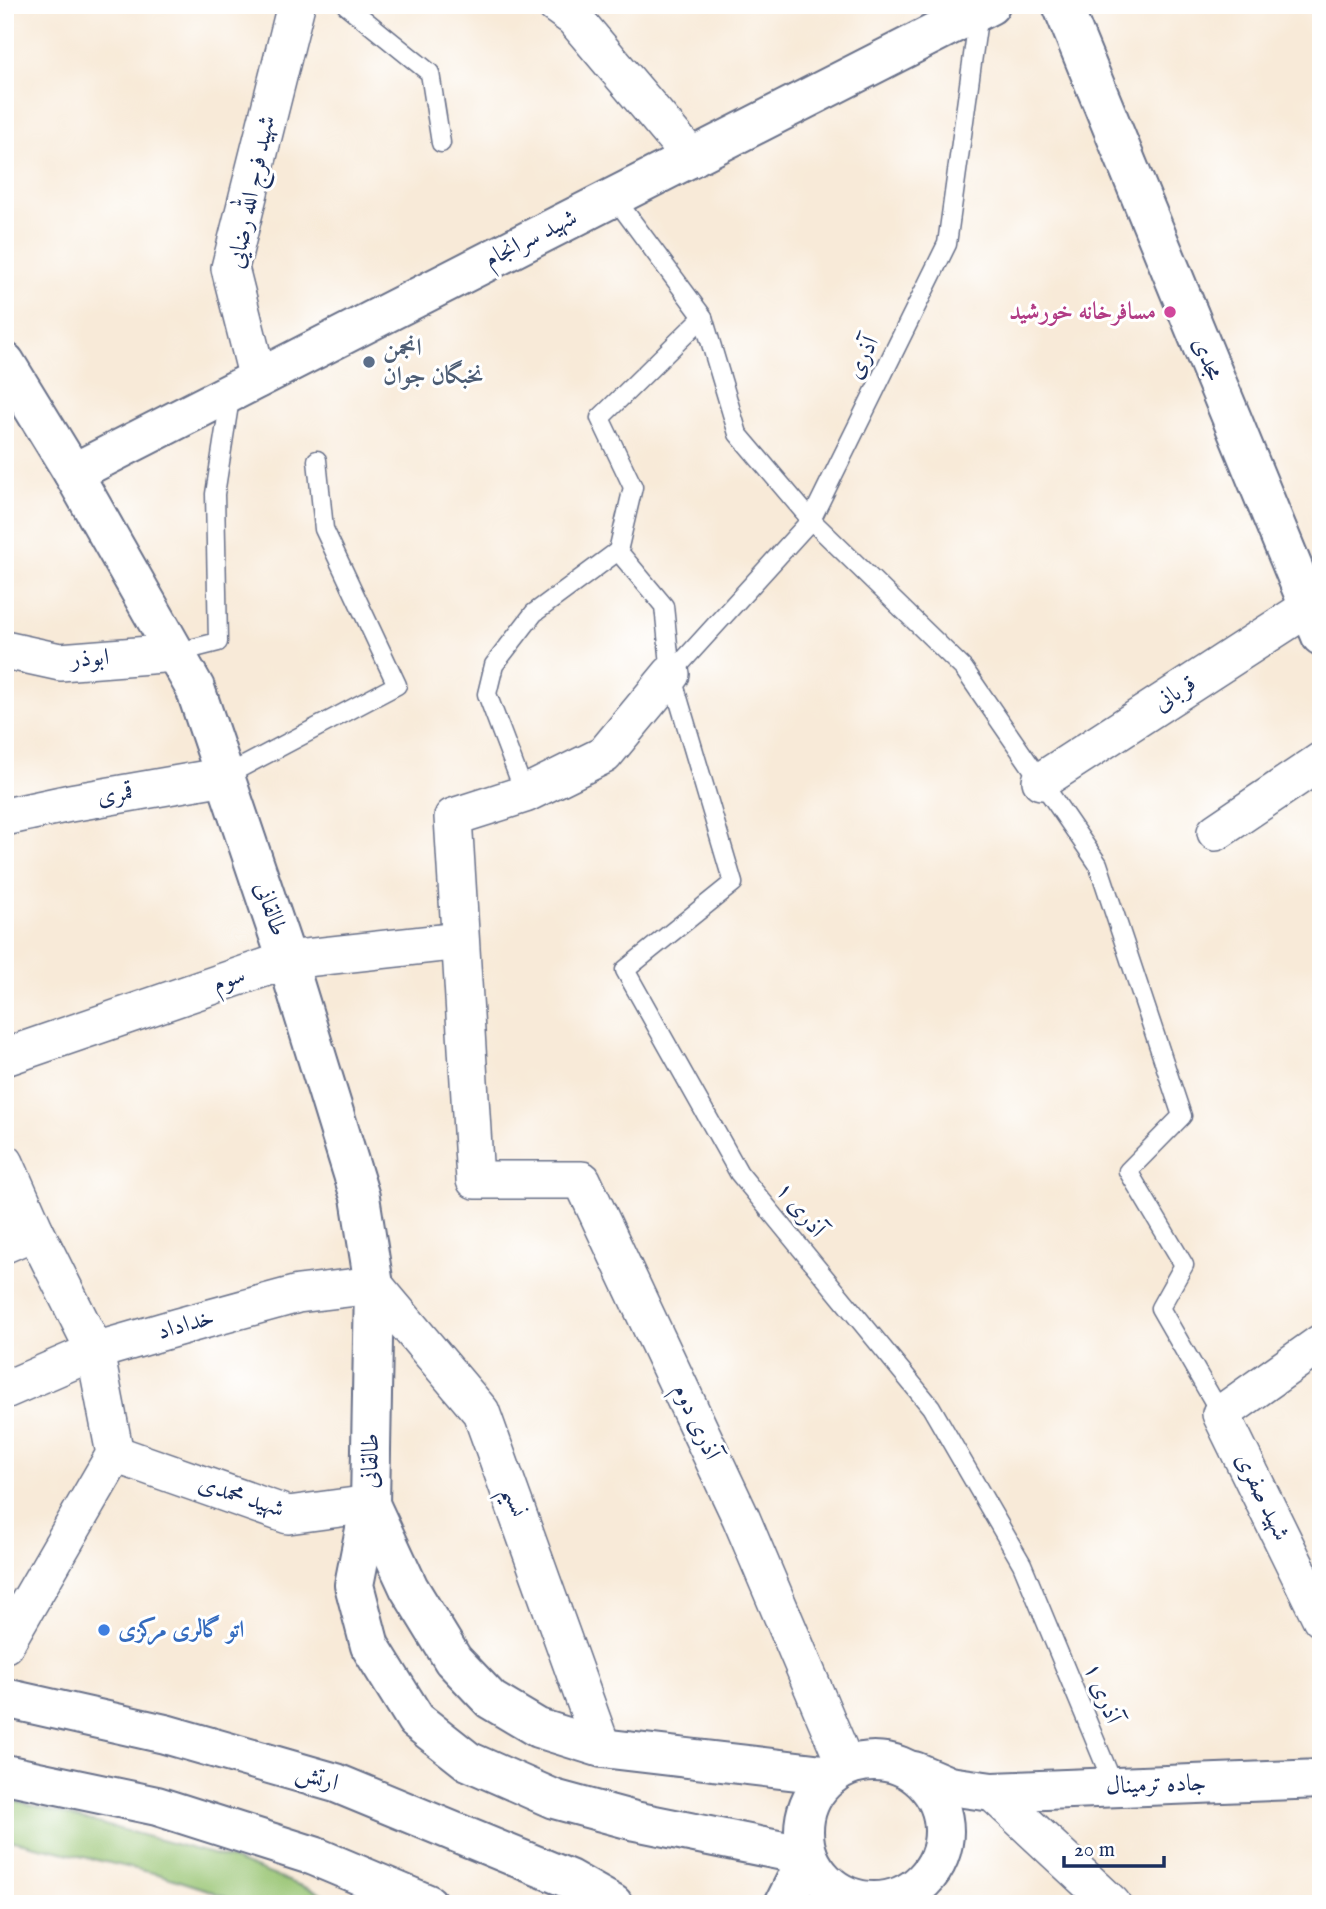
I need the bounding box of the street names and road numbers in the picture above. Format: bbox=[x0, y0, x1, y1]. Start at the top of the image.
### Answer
street label: شهید فرج الله رضایی bbox=[216, 112, 287, 272]
street label: شهید سرانجام bbox=[479, 202, 584, 279]
street label: آذری bbox=[839, 329, 888, 385]
street label: مجدی bbox=[1184, 333, 1230, 386]
street label: ابوذر bbox=[68, 642, 110, 676]
street label: قربانی bbox=[1148, 669, 1202, 719]
street label: قمری bbox=[95, 777, 135, 813]
street label: طالقانی bbox=[246, 878, 294, 940]
street label: سوم bbox=[208, 960, 251, 1004]
street label: آذری ۱ bbox=[768, 1176, 834, 1246]
street label: خداداد bbox=[154, 1302, 218, 1348]
street label: آذری دوم bbox=[661, 1379, 728, 1469]
street label: طالقانی bbox=[355, 1433, 387, 1489]
street label: شهید صفری bbox=[1227, 1448, 1297, 1546]
street label: شهید محمدی bbox=[194, 1469, 288, 1525]
street label: نسیم bbox=[488, 1482, 534, 1524]
street label: آذری ۱ bbox=[1076, 1658, 1129, 1731]
street label: ارتش bbox=[292, 1757, 342, 1799]
street label: جاده ترمینال bbox=[1105, 1768, 1207, 1802]

